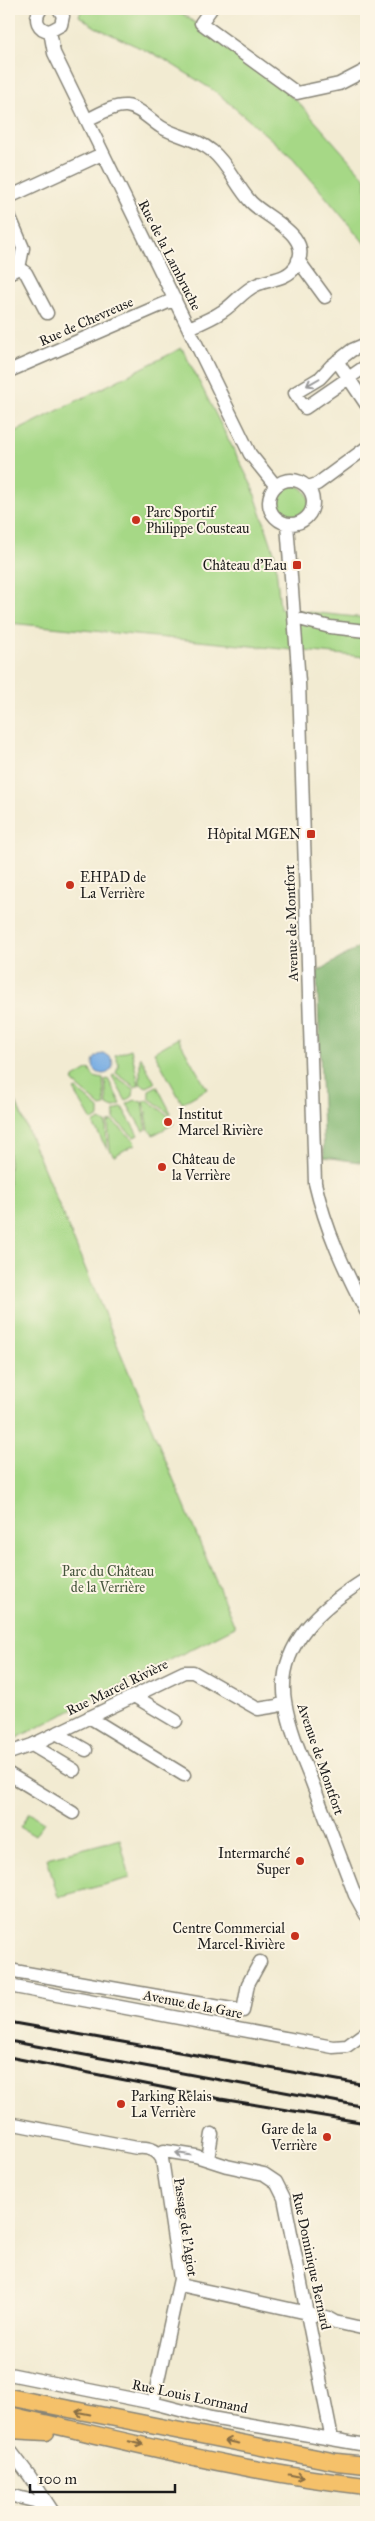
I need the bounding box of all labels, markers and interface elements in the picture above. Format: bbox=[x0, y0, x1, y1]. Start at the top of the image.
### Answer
street label: Rue de la Lambruche bbox=[134, 197, 205, 313]
street label: Rue de Chevreuse bbox=[37, 293, 136, 350]
one-way arrow bbox=[305, 377, 320, 387]
place label: Parc Sportif Philippe Cousteau bbox=[146, 504, 250, 537]
marker: Parc Sportif Philippe Cousteau bbox=[130, 514, 142, 526]
place label: Château d'Eau bbox=[203, 557, 288, 574]
marker: Château d'Eau bbox=[291, 559, 303, 571]
place label: Hôpital MGEN bbox=[207, 826, 301, 843]
marker: Hôpital MGEN bbox=[305, 828, 317, 840]
street label: Avenue de Montfort bbox=[281, 864, 302, 983]
place label: EHPAD de La Verrière bbox=[80, 869, 146, 902]
marker: EHPAD de La Verrière bbox=[64, 879, 76, 891]
place label: Institut Marcel Rivière bbox=[178, 1106, 263, 1139]
marker: Institut Marcel Rivière bbox=[162, 1116, 174, 1128]
place label: Château de la Verrière bbox=[172, 1151, 235, 1184]
marker: Château de la Verrière bbox=[156, 1161, 168, 1173]
park label: Parc du Château de la Verrière bbox=[62, 1563, 155, 1596]
street label: Rue Marcel Rivière bbox=[64, 1655, 171, 1719]
street label: Avenue de Montfort bbox=[293, 1700, 348, 1817]
place label: Intermarché Super bbox=[218, 1845, 291, 1878]
marker: Intermarché Super bbox=[294, 1855, 306, 1867]
place label: Centre Commercial Marcel-Rivière bbox=[173, 1920, 285, 1953]
marker: Centre Commercial Marcel-Rivière bbox=[289, 1930, 301, 1942]
street label: Avenue de la Gare bbox=[141, 1986, 244, 2022]
place label: Parking Relais La Verrière bbox=[131, 2088, 212, 2121]
marker: Parking Relais La Verrière bbox=[115, 2098, 127, 2110]
place label: Gare de la Verrière bbox=[261, 2121, 317, 2154]
marker: Gare de la Verrière bbox=[321, 2131, 333, 2143]
one-way arrow bbox=[176, 2149, 192, 2159]
street label: Passage de l'Agiot bbox=[170, 2177, 201, 2278]
street label: Rue Dominique Bernard bbox=[288, 2191, 334, 2332]
street label: Rue Louis Lormand bbox=[130, 2376, 249, 2417]
one-way arrow bbox=[76, 2407, 92, 2417]
one-way arrow bbox=[224, 2436, 240, 2446]
one-way arrow bbox=[128, 2439, 144, 2448]
scale bar bbox=[30, 2461, 175, 2493]
text: 100 m bbox=[38, 2470, 78, 2488]
one-way arrow bbox=[287, 2471, 303, 2481]

